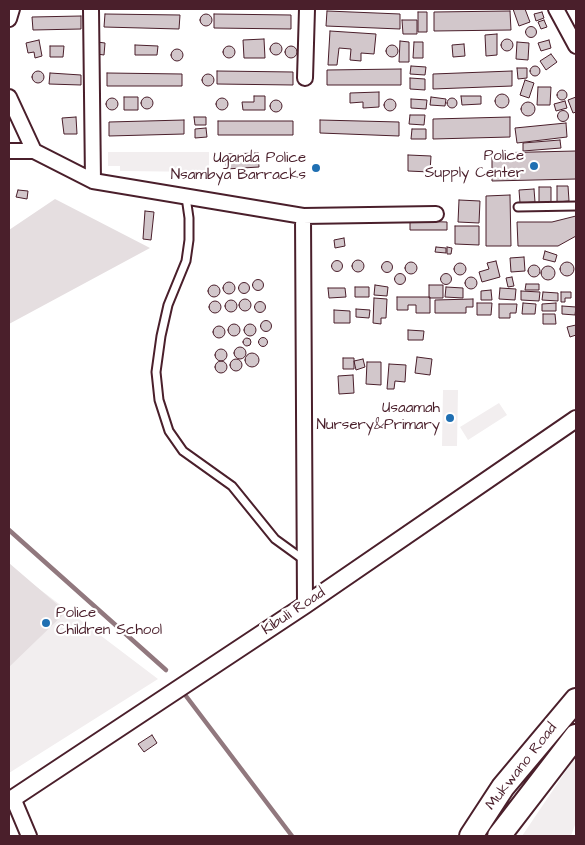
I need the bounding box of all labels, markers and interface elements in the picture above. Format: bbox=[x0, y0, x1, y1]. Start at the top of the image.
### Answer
place label: Police Supply Center bbox=[425, 148, 524, 183]
place label: Uganda Police Nsambya Barracks bbox=[171, 150, 306, 185]
marker: Police Supply Center bbox=[528, 160, 540, 172]
marker: Uganda Police Nsambya Barracks bbox=[310, 162, 322, 174]
place label: Usaamah Nursery&Primary bbox=[317, 400, 440, 435]
marker: Usaamah Nursery&Primary bbox=[444, 412, 456, 424]
street label: Kibuli Road bbox=[259, 584, 329, 640]
place label: Police Children School bbox=[56, 605, 162, 640]
marker: Police Children School bbox=[40, 617, 52, 629]
street label: Mukwano Road bbox=[482, 720, 562, 814]

